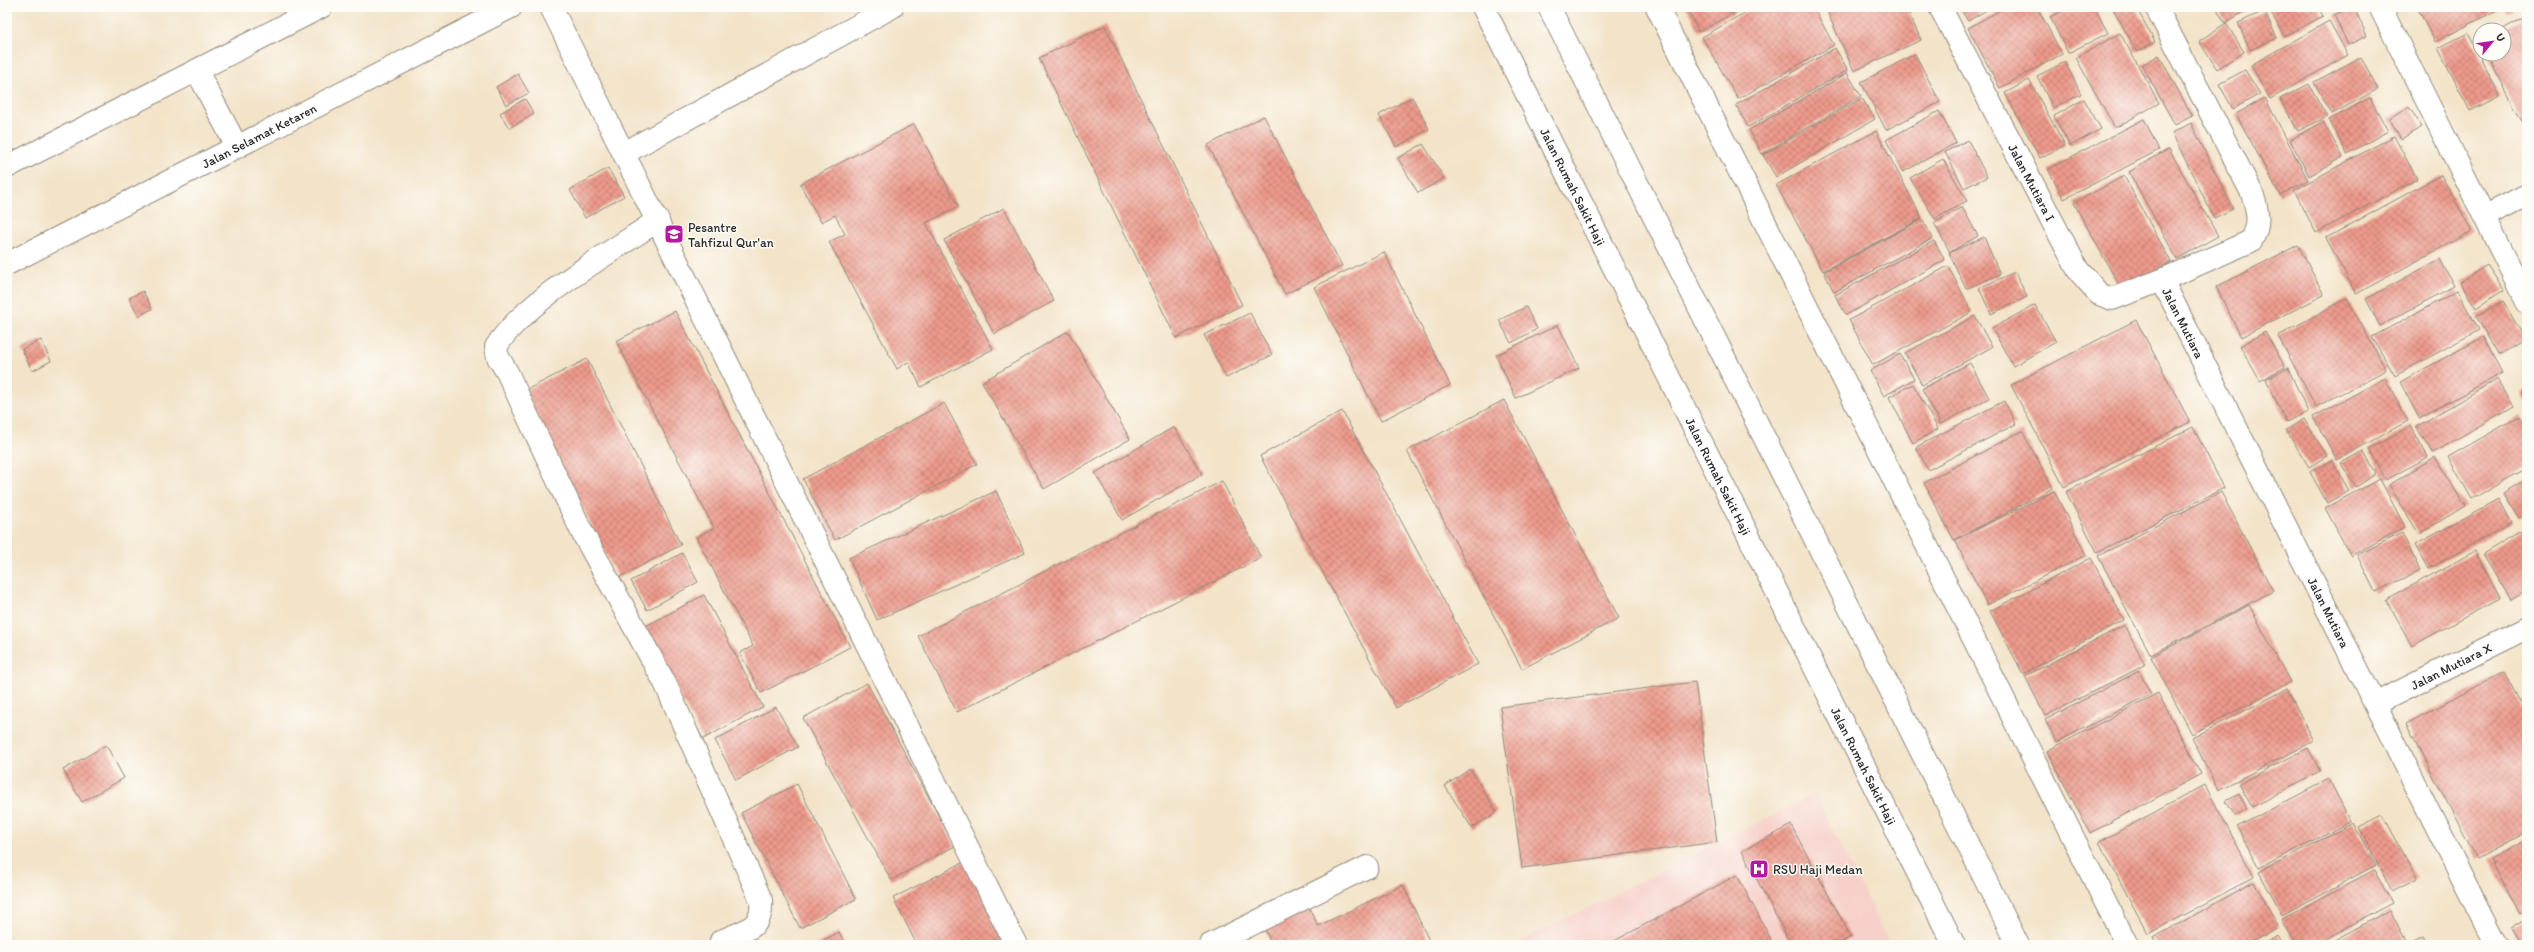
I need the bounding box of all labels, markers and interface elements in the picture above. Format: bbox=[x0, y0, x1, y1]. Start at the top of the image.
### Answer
north arrow bbox=[2472, 22, 2512, 62]
text: U bbox=[2493, 31, 2508, 44]
street label: Jalan Selamat Ketaren bbox=[199, 100, 319, 171]
street label: Jalan Rumah Sakit Haji bbox=[1537, 125, 1609, 248]
street label: Jalan Mutiara I bbox=[2006, 141, 2058, 224]
place label: Pesantre Tahfizul Qur'an bbox=[688, 220, 774, 250]
school or university icon: Pesantre Tahfizul Qur'an bbox=[663, 223, 685, 245]
street label: Jalan Mutiara bbox=[2160, 285, 2208, 361]
street label: Jalan Rumah Sakit Haji bbox=[1683, 415, 1754, 537]
street label: Jalan Mutiara bbox=[2305, 575, 2353, 650]
street label: Jalan Mutiara X bbox=[2408, 639, 2495, 692]
street label: Jalan Rumah Sakit Haji bbox=[1828, 704, 1900, 827]
hospital icon: RSU Haji Medan bbox=[1748, 858, 1770, 880]
place label: RSU Haji Medan bbox=[1773, 862, 1863, 877]

